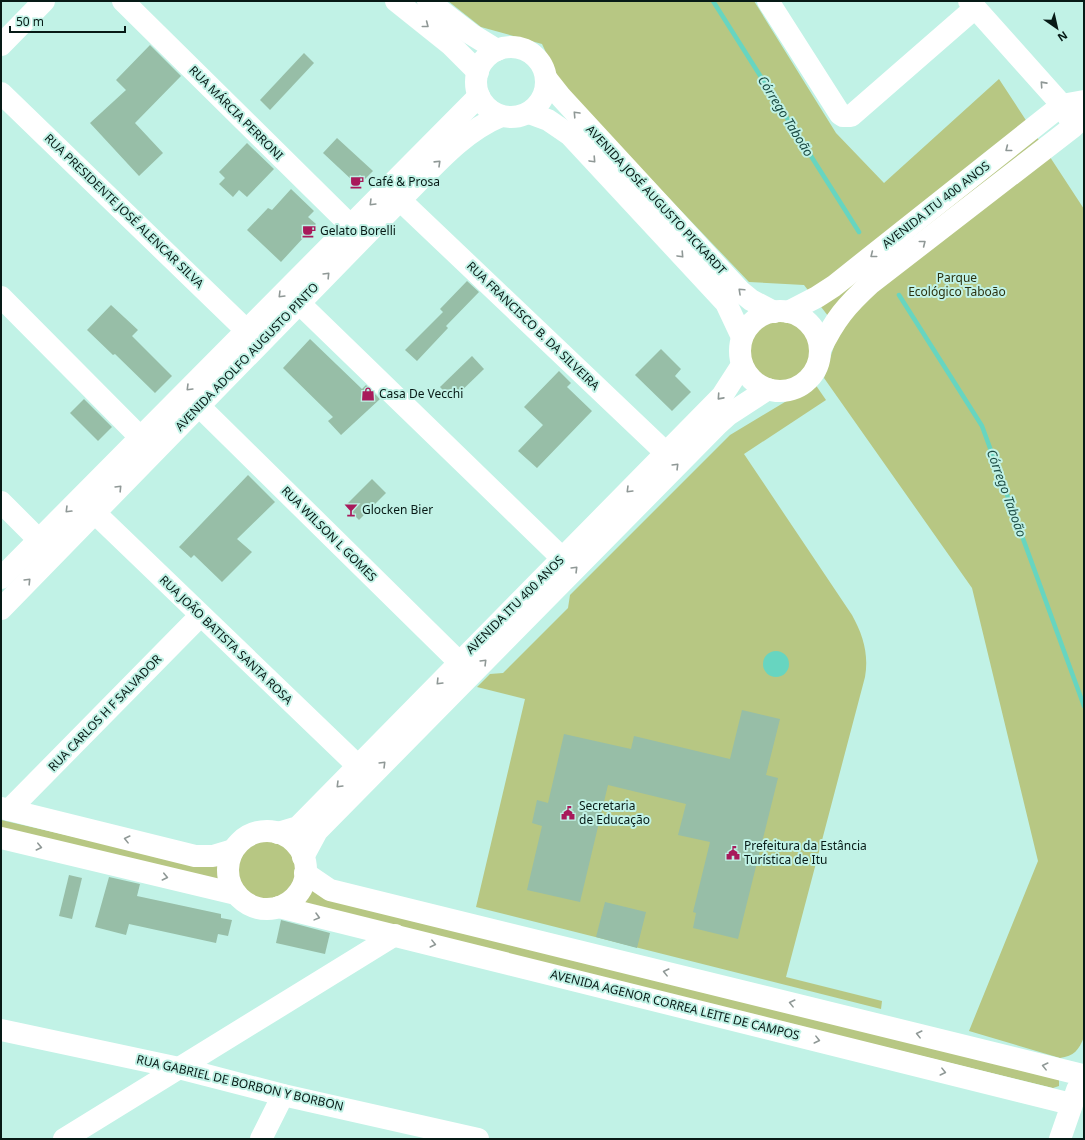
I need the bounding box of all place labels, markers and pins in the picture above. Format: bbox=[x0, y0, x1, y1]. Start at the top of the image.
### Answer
place label: Café & Prosa bbox=[368, 173, 440, 190]
cafe icon: Café & Prosa bbox=[349, 174, 365, 190]
place label: Gelato Borelli bbox=[320, 222, 396, 239]
cafe icon: Gelato Borelli bbox=[301, 223, 317, 239]
place label: Casa De Vecchi bbox=[379, 385, 463, 402]
shop icon: Casa De Vecchi bbox=[360, 386, 376, 402]
place label: Glocken Bier bbox=[362, 501, 433, 518]
bar icon: Glocken Bier bbox=[343, 502, 359, 518]
place label: Secretaria de Educação bbox=[579, 797, 650, 828]
public building icon: Secretaria de Educação bbox=[560, 805, 576, 821]
place label: Prefeitura da Estância Turística de Itu bbox=[744, 837, 867, 868]
public building icon: Prefeitura da Estância Turística de Itu bbox=[725, 845, 741, 861]

